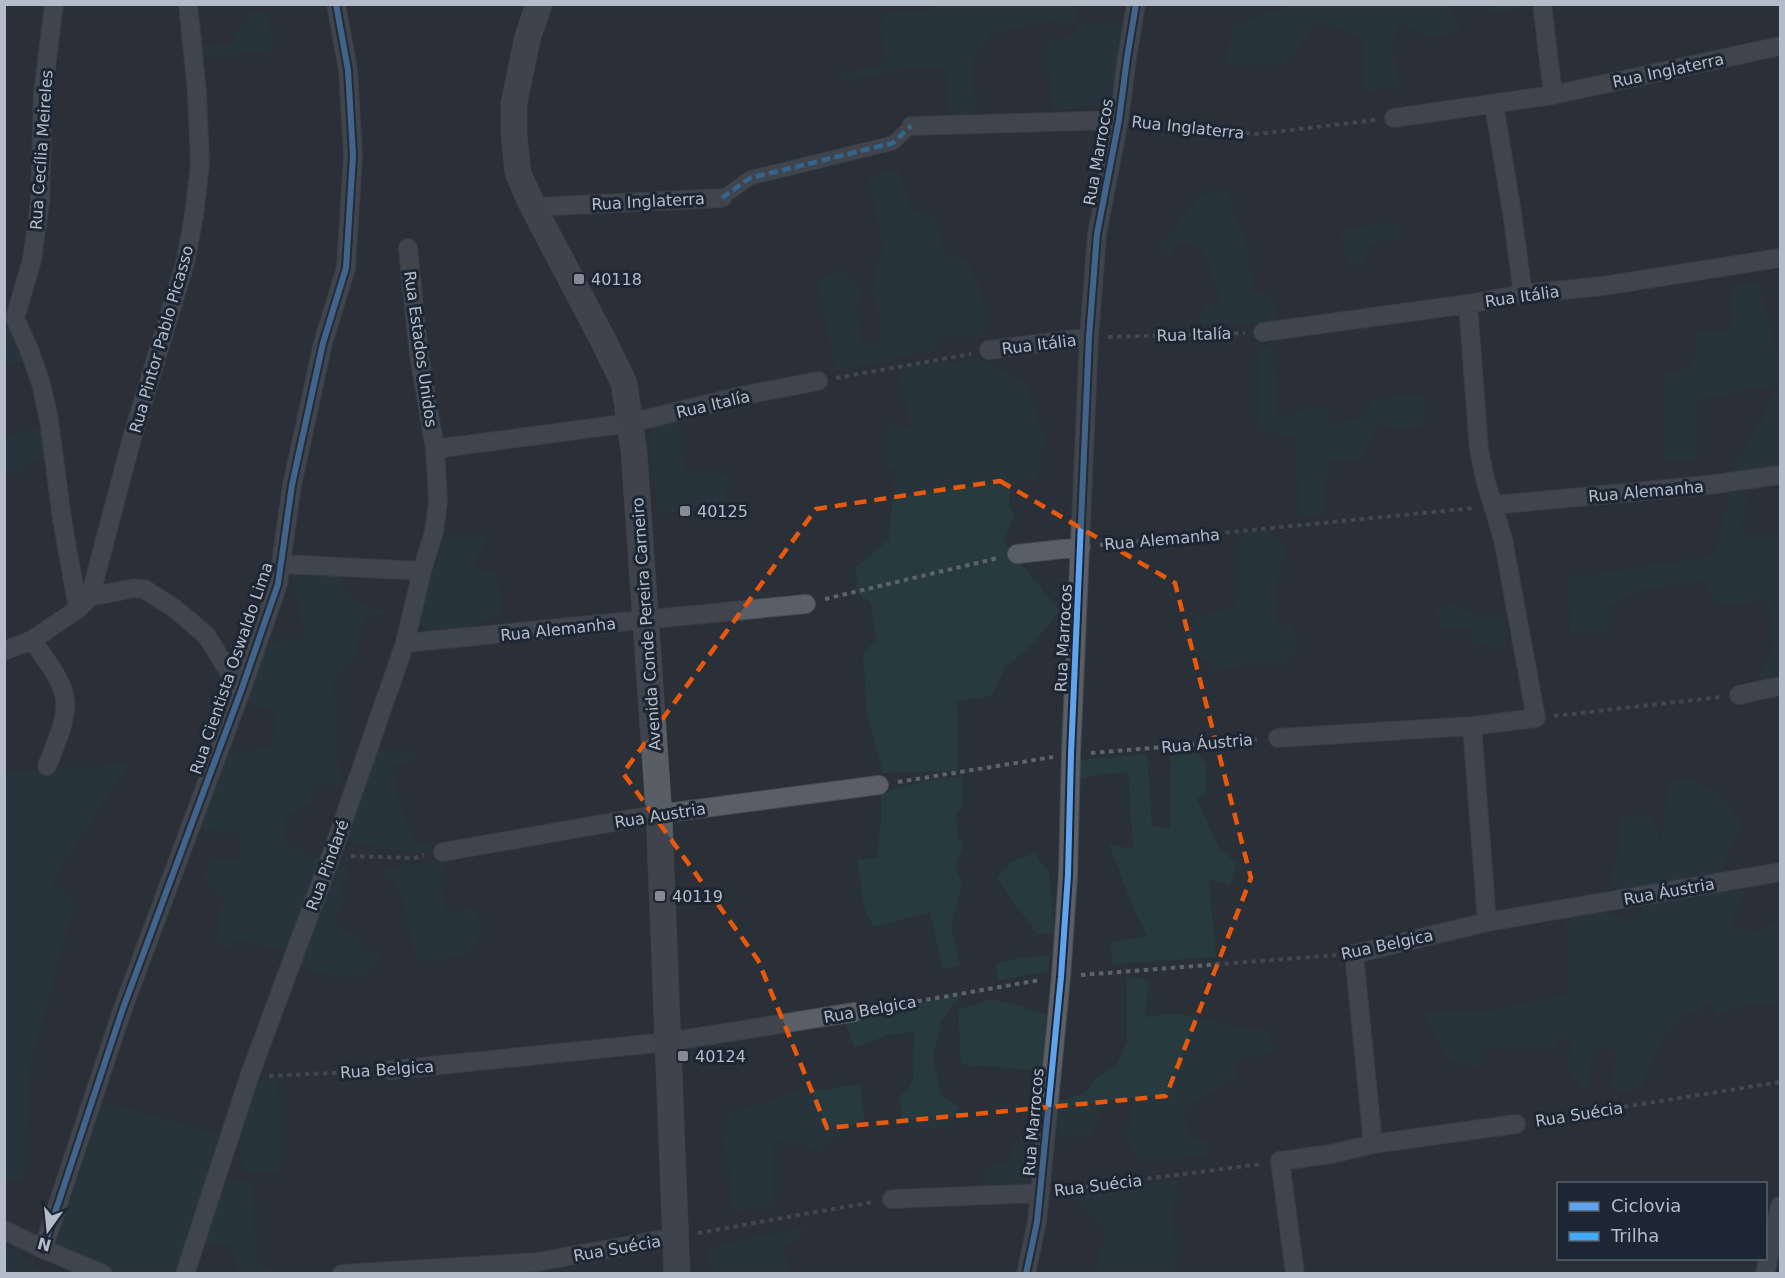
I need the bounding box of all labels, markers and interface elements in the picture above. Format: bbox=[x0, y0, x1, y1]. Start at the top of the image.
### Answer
street label: Rua Inglaterra bbox=[1611, 49, 1726, 92]
street label: Rua Cecília Meireles bbox=[26, 69, 57, 231]
street label: Rua Marrocos bbox=[1080, 97, 1117, 207]
street label: Rua Inglaterra bbox=[1131, 112, 1245, 143]
street label: Rua Inglaterra bbox=[591, 189, 705, 214]
street label: Rua Pintor Pablo Picasso bbox=[126, 243, 197, 435]
street label: Rua Estados Unidos bbox=[400, 270, 441, 429]
place label: 40118 bbox=[591, 270, 642, 289]
marker: 40118 bbox=[572, 272, 586, 286]
street label: Rua Itália bbox=[1484, 282, 1560, 311]
street label: Rua Italía bbox=[1156, 324, 1232, 345]
street label: Rua Itália bbox=[1001, 331, 1077, 358]
street label: Rua Italía bbox=[674, 387, 752, 422]
street label: Rua Alemanha bbox=[1587, 477, 1705, 506]
street label: Avenida Conde Pereira Carneiro bbox=[628, 497, 665, 751]
place label: 40125 bbox=[697, 502, 748, 521]
marker: 40125 bbox=[678, 504, 692, 518]
street label: Rua Alemanha bbox=[1103, 525, 1221, 554]
street label: Rua Cientista Oswaldo Lima bbox=[186, 560, 277, 777]
street label: Rua Marrocos bbox=[1051, 583, 1076, 693]
street label: Rua Alemanha bbox=[499, 614, 617, 645]
street label: Rua Áustria bbox=[1160, 730, 1254, 757]
street label: Rua Austria bbox=[613, 799, 707, 832]
street label: Rua Pindaré bbox=[302, 817, 353, 913]
street label: Rua Áustria bbox=[1622, 874, 1716, 909]
place label: 40119 bbox=[672, 887, 723, 906]
marker: 40119 bbox=[653, 889, 667, 903]
street label: Rua Belgica bbox=[1339, 925, 1435, 964]
street label: Rua Belgica bbox=[822, 992, 918, 1027]
place label: 40124 bbox=[695, 1047, 746, 1066]
marker: 40124 bbox=[676, 1049, 690, 1063]
street label: Rua Belgica bbox=[340, 1057, 435, 1082]
street label: Rua Marrocos bbox=[1019, 1067, 1048, 1177]
street label: Rua Suécia bbox=[1534, 1098, 1624, 1131]
street label: Rua Suécia bbox=[1053, 1171, 1143, 1200]
legend bbox=[1557, 1182, 1767, 1260]
text: Ciclovia bbox=[1611, 1195, 1681, 1216]
north arrow bbox=[18, 1200, 78, 1260]
text: Trilha bbox=[1610, 1225, 1659, 1246]
street label: Rua Suécia bbox=[572, 1231, 662, 1266]
text: N bbox=[35, 1233, 53, 1255]

